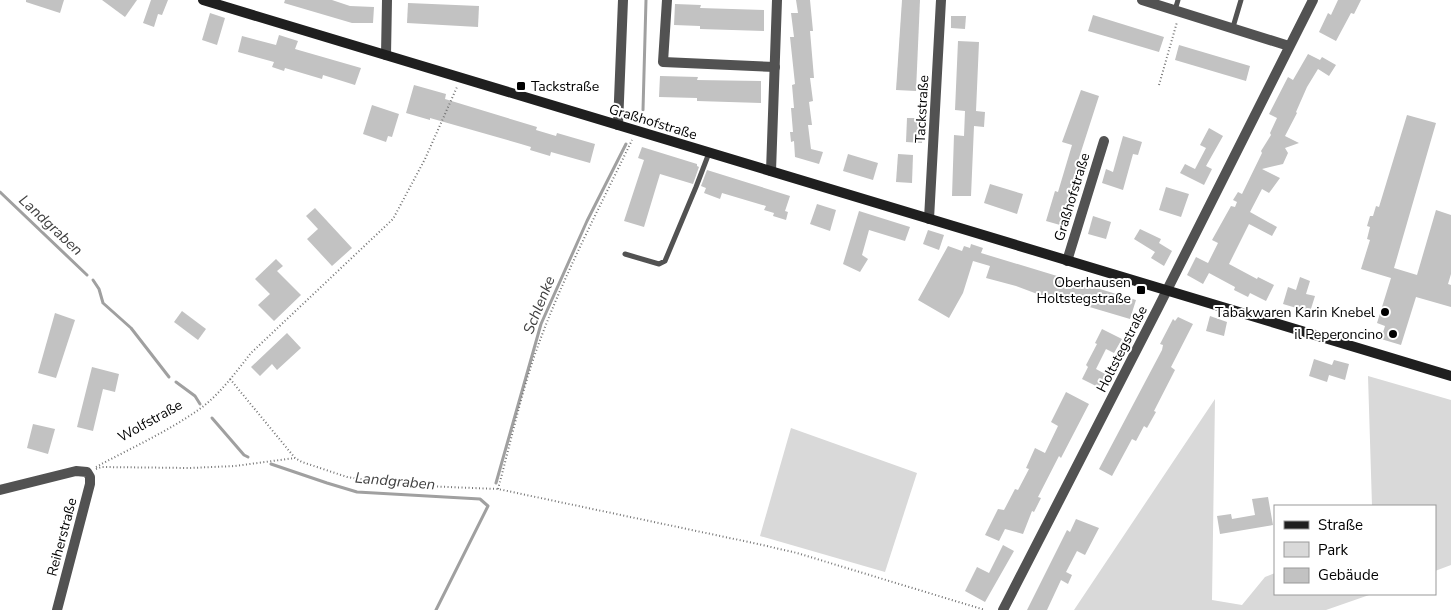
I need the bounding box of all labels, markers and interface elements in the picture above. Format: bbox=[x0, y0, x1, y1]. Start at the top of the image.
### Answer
street label: Tackstraße bbox=[911, 74, 933, 144]
place label: Tackstraße bbox=[531, 77, 599, 96]
marker: Tackstraße bbox=[515, 80, 527, 92]
street label: Graßhofstraße bbox=[607, 100, 699, 144]
street label: Graßhofstraße bbox=[1050, 151, 1094, 243]
water label: Landgraben bbox=[15, 190, 87, 260]
water label: Schlenke bbox=[518, 273, 560, 337]
place label: Oberhausen Holtstegstraße bbox=[1037, 273, 1131, 308]
marker: Oberhausen Holtstegstraße bbox=[1135, 284, 1147, 296]
street label: Holtstegstraße bbox=[1092, 303, 1152, 395]
place label: Tabakwaren Karin Knebel bbox=[1215, 303, 1376, 322]
marker: Tabakwaren Karin Knebel bbox=[1379, 306, 1391, 318]
place label: il Peperoncino bbox=[1294, 325, 1383, 344]
marker: il Peperoncino bbox=[1387, 328, 1399, 340]
street label: Wolfstraße bbox=[114, 395, 186, 447]
water label: Landgraben bbox=[354, 468, 436, 494]
street label: Reiherstraße bbox=[42, 496, 82, 578]
legend bbox=[1274, 505, 1436, 595]
text: Straße bbox=[1318, 515, 1363, 535]
text: Park bbox=[1318, 540, 1348, 560]
text: Gebäude bbox=[1318, 565, 1379, 585]

